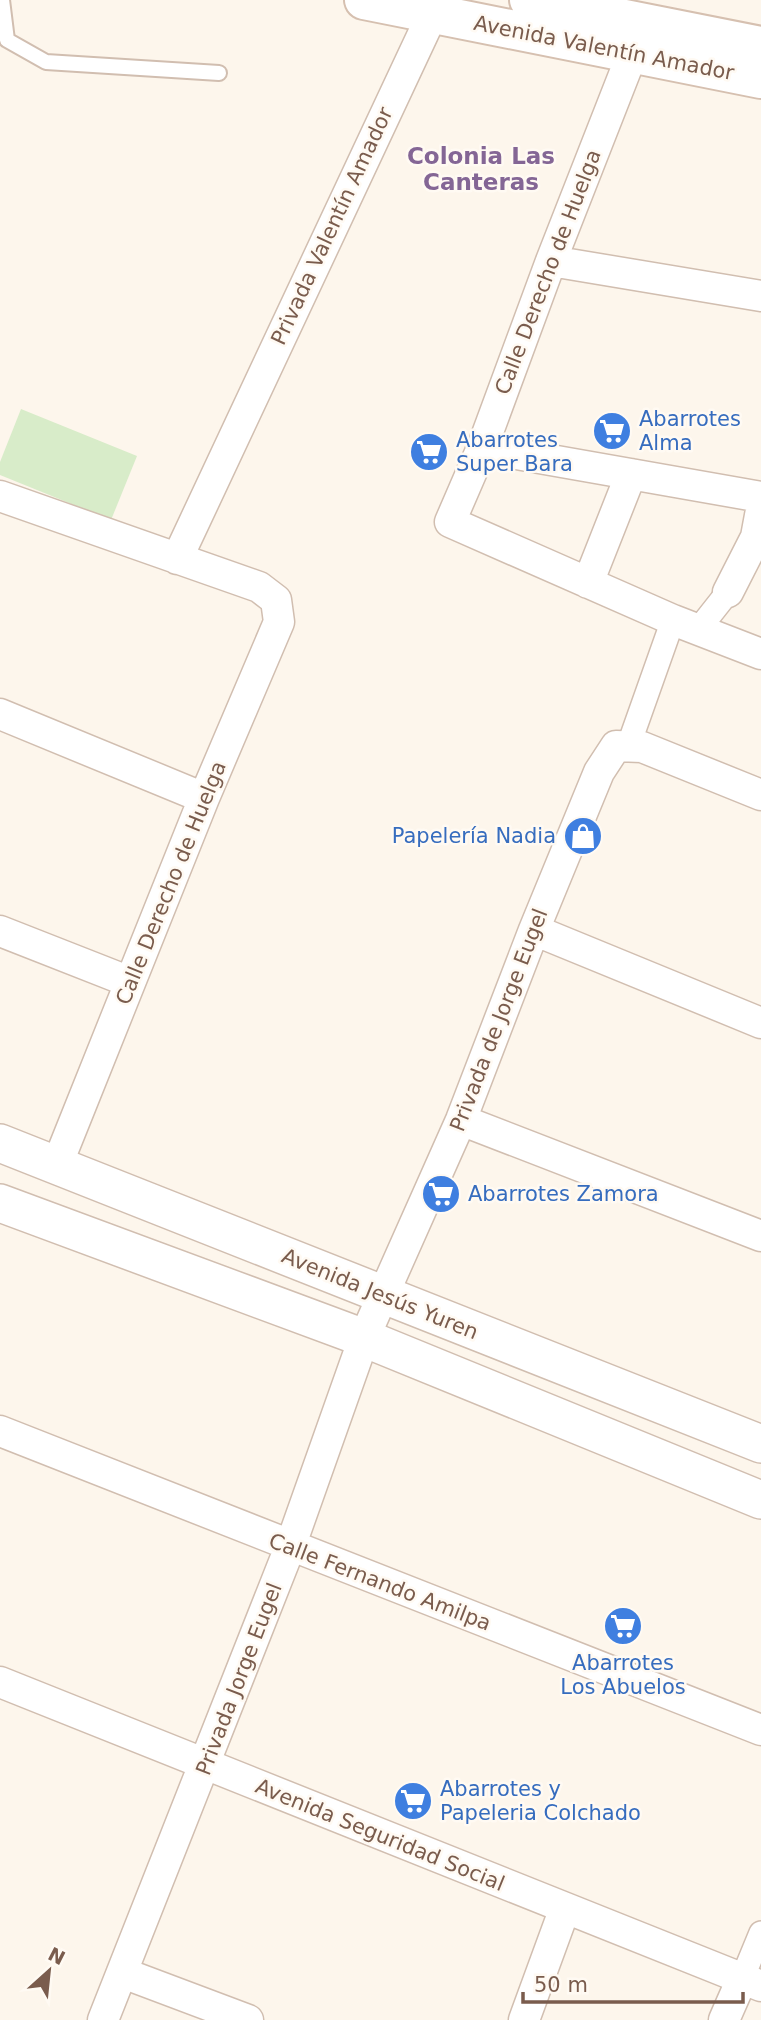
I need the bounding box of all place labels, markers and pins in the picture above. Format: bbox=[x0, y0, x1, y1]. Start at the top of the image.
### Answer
place label: Abarrotes Alma bbox=[639, 407, 741, 455]
supermarket icon: Abarrotes Alma bbox=[591, 410, 633, 452]
place label: Abarrotes Super Bara bbox=[456, 428, 573, 476]
supermarket icon: Abarrotes Super Bara bbox=[408, 431, 450, 473]
shop icon: Papelería Nadia bbox=[562, 815, 604, 857]
place label: Papelería Nadia bbox=[392, 824, 556, 848]
supermarket icon: Abarrotes Zamora bbox=[420, 1173, 462, 1215]
place label: Abarrotes Zamora bbox=[468, 1182, 659, 1206]
supermarket icon: Abarrotes Los Abuelos bbox=[602, 1605, 644, 1647]
place label: Abarrotes Los Abuelos bbox=[560, 1651, 686, 1699]
place label: Abarrotes y Papeleria Colchado bbox=[440, 1777, 641, 1825]
supermarket icon: Abarrotes y Papeleria Colchado bbox=[392, 1780, 434, 1822]

